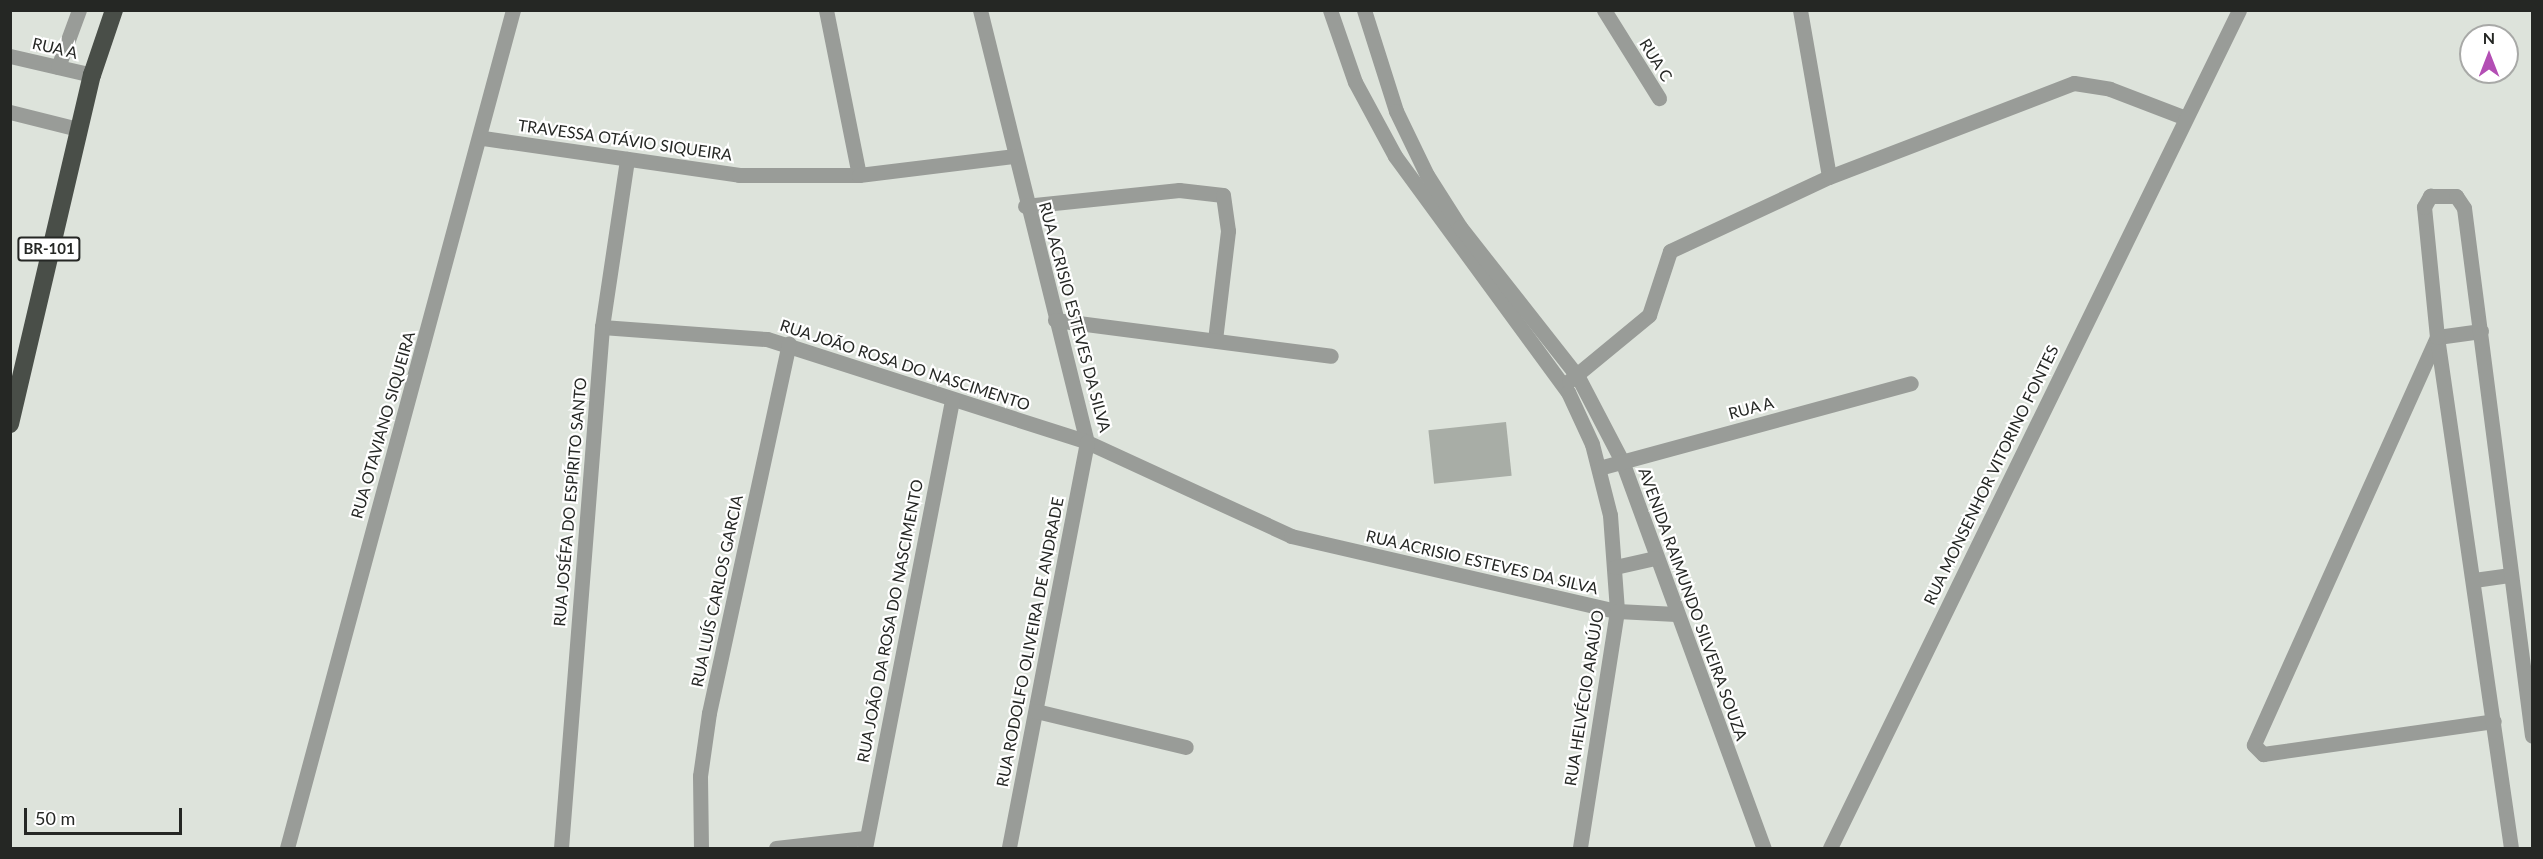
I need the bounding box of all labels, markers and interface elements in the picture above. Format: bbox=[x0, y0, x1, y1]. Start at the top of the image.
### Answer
north arrow bbox=[2459, 24, 2519, 84]
text: N bbox=[2483, 28, 2495, 47]
street label: RUA A bbox=[30, 33, 80, 63]
street label: RUA C bbox=[1635, 35, 1677, 85]
street label: TRAVESSA OTÁVIO SIQUEIRA bbox=[516, 115, 734, 165]
street label: RUA ACRISIO ESTEVES DA SILVA bbox=[1035, 199, 1115, 435]
road number: BR-101 bbox=[16, 237, 82, 261]
street label: RUA JOÃO ROSA DO NASCIMENTO bbox=[777, 315, 1033, 415]
street label: RUA OTAVIANO SIQUEIRA bbox=[347, 329, 419, 521]
street label: RUA MONSENHOR VITORINO FONTES bbox=[1919, 342, 2063, 608]
street label: RUA JOSÉFA DO ESPÍRITO SANTO bbox=[549, 376, 591, 628]
street label: RUA A bbox=[1726, 393, 1776, 423]
street label: AVENIDA RAIMUNDO SILVEIRA SOUZA bbox=[1634, 464, 1752, 744]
street label: RUA JOÃO DA ROSA DO NASCIMENTO bbox=[853, 477, 927, 765]
street label: RUA LUÍS CARLOS GARCIA bbox=[687, 493, 747, 689]
street label: RUA RODOLFO OLIVEIRA DE ANDRADE bbox=[992, 495, 1068, 789]
street label: RUA ACRISIO ESTEVES DA SILVA bbox=[1363, 526, 1601, 598]
street label: RUA HELVÉCIO ARAÚJO bbox=[1561, 608, 1607, 788]
scale bar bbox=[27, 796, 184, 834]
text: 50 m bbox=[35, 807, 75, 829]

